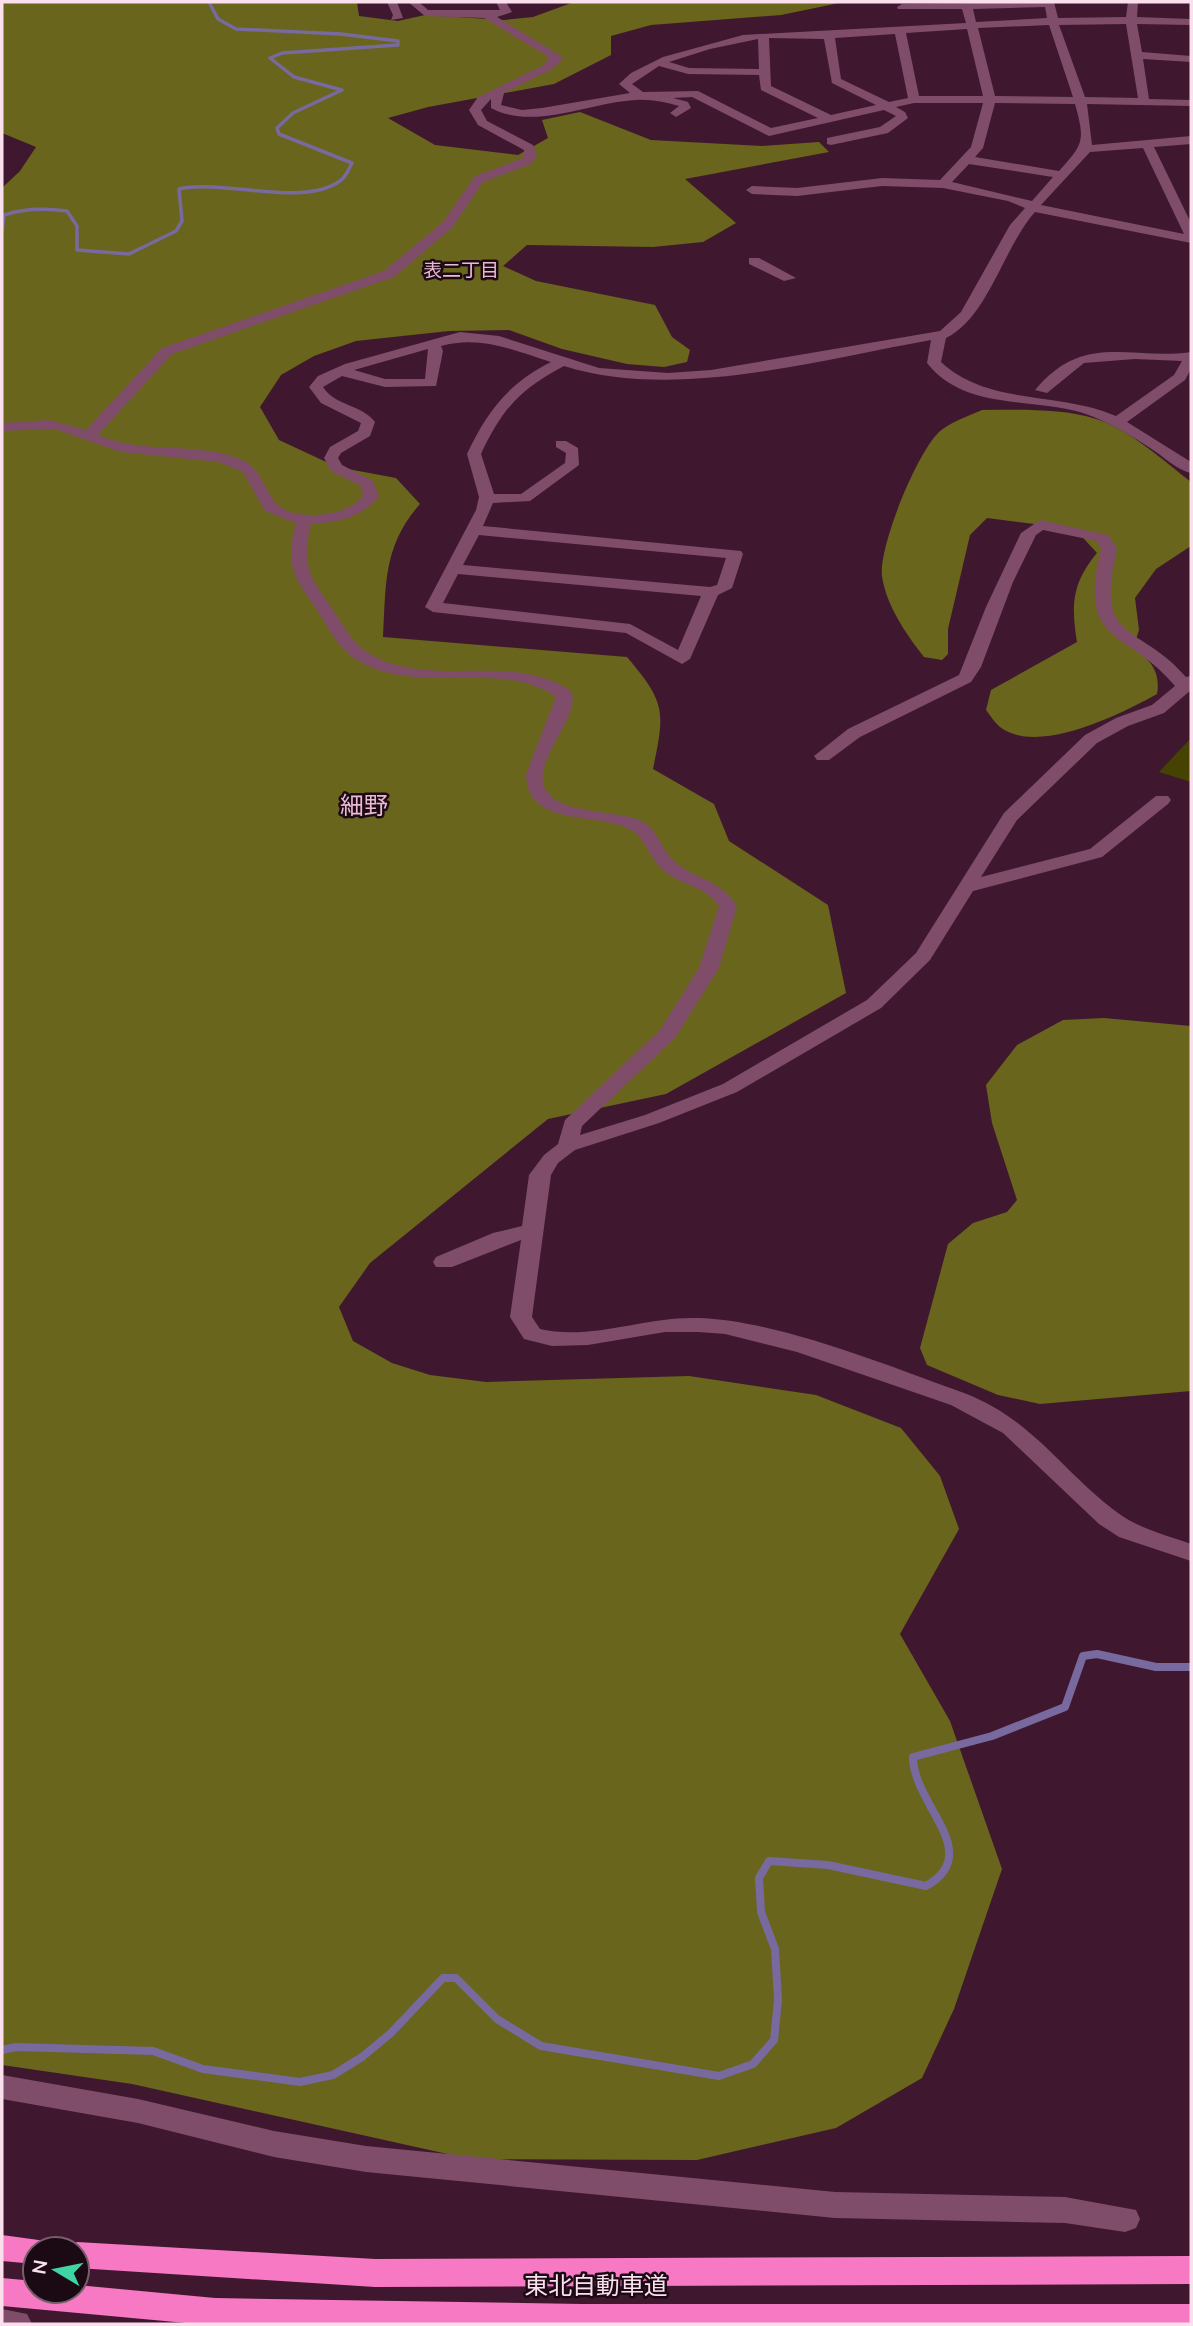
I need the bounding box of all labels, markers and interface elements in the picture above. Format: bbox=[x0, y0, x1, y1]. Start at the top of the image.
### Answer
district label: 表二丁目 bbox=[423, 258, 499, 282]
district label: 細野 bbox=[340, 790, 388, 820]
north arrow bbox=[21, 2235, 91, 2305]
text: N bbox=[26, 2258, 52, 2276]
street label: 東北自動車道 bbox=[524, 2270, 668, 2300]

